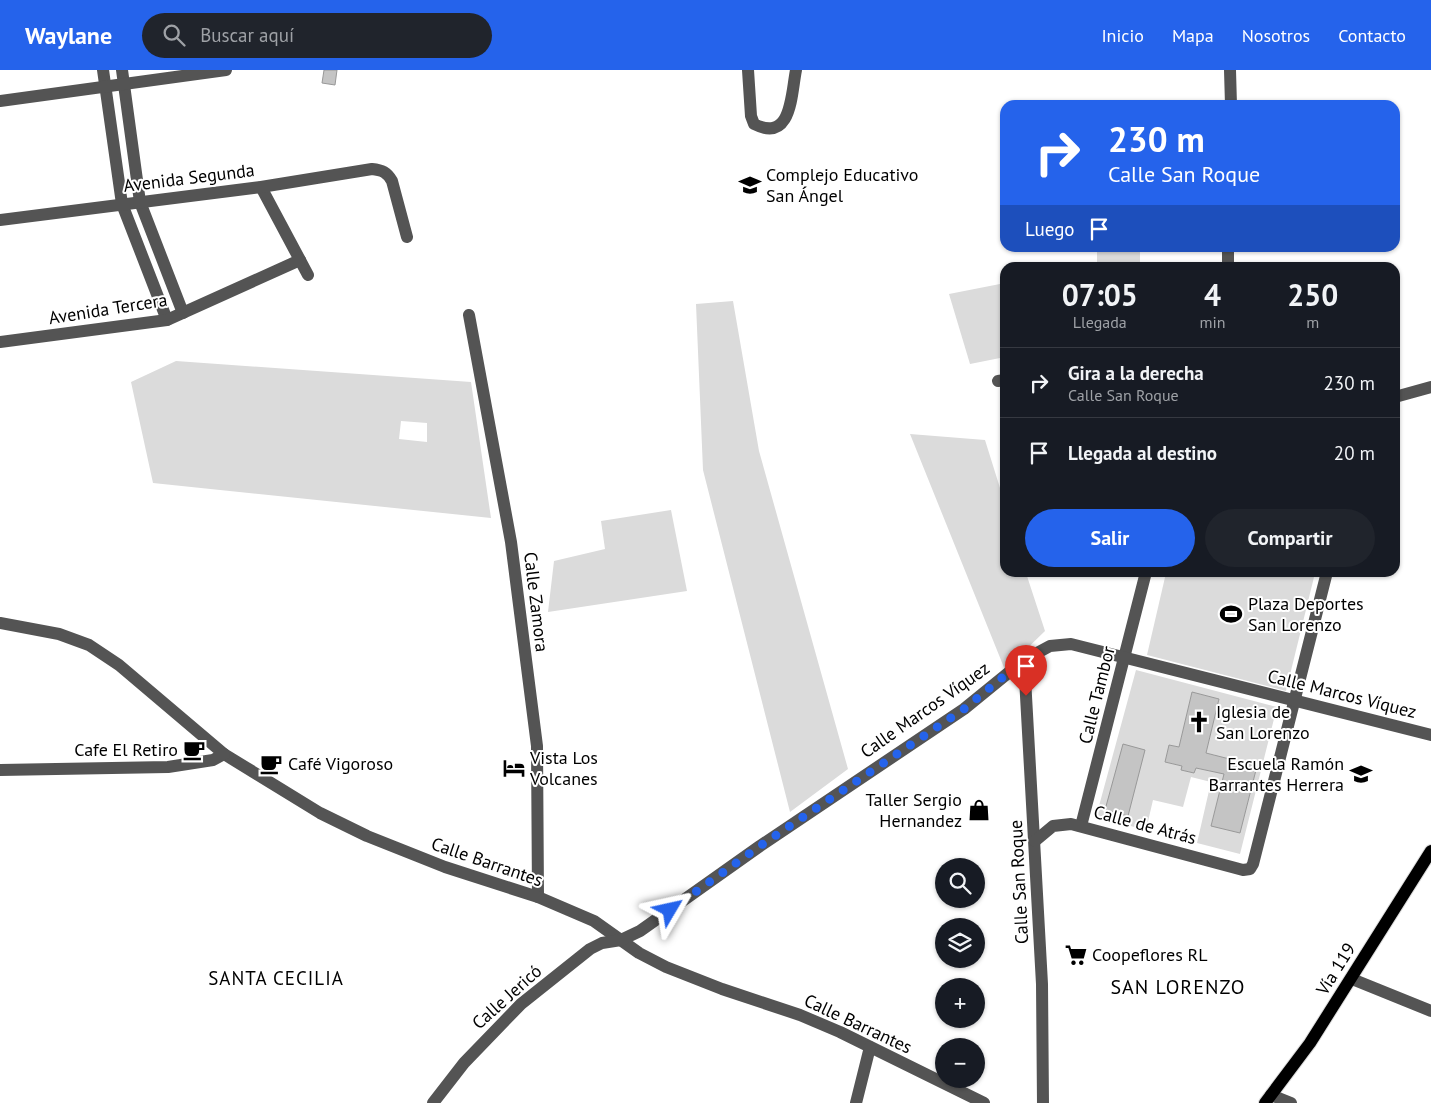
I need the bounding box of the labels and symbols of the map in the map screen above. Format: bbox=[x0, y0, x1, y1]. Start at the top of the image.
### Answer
street label: Avenida Segunda bbox=[122, 158, 256, 197]
place label: Complejo Educativo San Ángel bbox=[766, 163, 918, 207]
school or university icon: Complejo Educativo San Ángel bbox=[737, 172, 763, 198]
street label: Avenida Tercera bbox=[47, 288, 169, 329]
street label: Calle Zamora bbox=[519, 551, 554, 653]
place label: Plaza Deportes San Lorenzo bbox=[1248, 592, 1364, 636]
sports icon: Plaza Deportes San Lorenzo bbox=[1218, 601, 1244, 627]
street label: Calle Tambor bbox=[1073, 644, 1120, 746]
pin bbox=[1005, 645, 1047, 696]
street label: Calle Marcos Víquez bbox=[856, 656, 994, 763]
street label: Calle Marcos Víquez bbox=[1265, 664, 1419, 723]
place label: Iglesia de San Lorenzo bbox=[1216, 700, 1310, 744]
church icon: Iglesia de San Lorenzo bbox=[1186, 709, 1212, 735]
cafe icon: Cafe El Retiro bbox=[181, 737, 207, 763]
place label: Cafe El Retiro bbox=[74, 738, 178, 761]
place label: Vista Los Volcanes bbox=[529, 746, 598, 790]
cafe icon: Café Vigoroso bbox=[258, 751, 284, 777]
place label: Café Vigoroso bbox=[288, 752, 393, 775]
place label: Escuela Ramón Barrantes Herrera bbox=[1208, 752, 1344, 796]
hotel icon: Vista Los Volcanes bbox=[501, 755, 527, 781]
school or university icon: Escuela Ramón Barrantes Herrera bbox=[1348, 761, 1374, 787]
place label: Taller Sergio Hernandez bbox=[865, 788, 962, 832]
shop icon: Taller Sergio Hernandez bbox=[966, 797, 992, 823]
street label: Calle de Atrás bbox=[1091, 800, 1199, 849]
street label: Calle San Roque bbox=[1004, 819, 1033, 945]
street label: Calle Barrantes bbox=[428, 832, 546, 891]
position arrow bbox=[643, 883, 695, 935]
street label: Vía 119 bbox=[1310, 938, 1361, 1000]
supermarket icon: Coopeflores RL bbox=[1063, 942, 1089, 968]
place label: Coopeflores RL bbox=[1092, 943, 1208, 966]
street label: Calle Jericó bbox=[467, 959, 546, 1034]
district label: SANTA CECILIA bbox=[208, 966, 344, 990]
district label: SAN LORENZO bbox=[1111, 974, 1246, 1000]
street label: Calle Barrantes bbox=[801, 989, 916, 1059]

